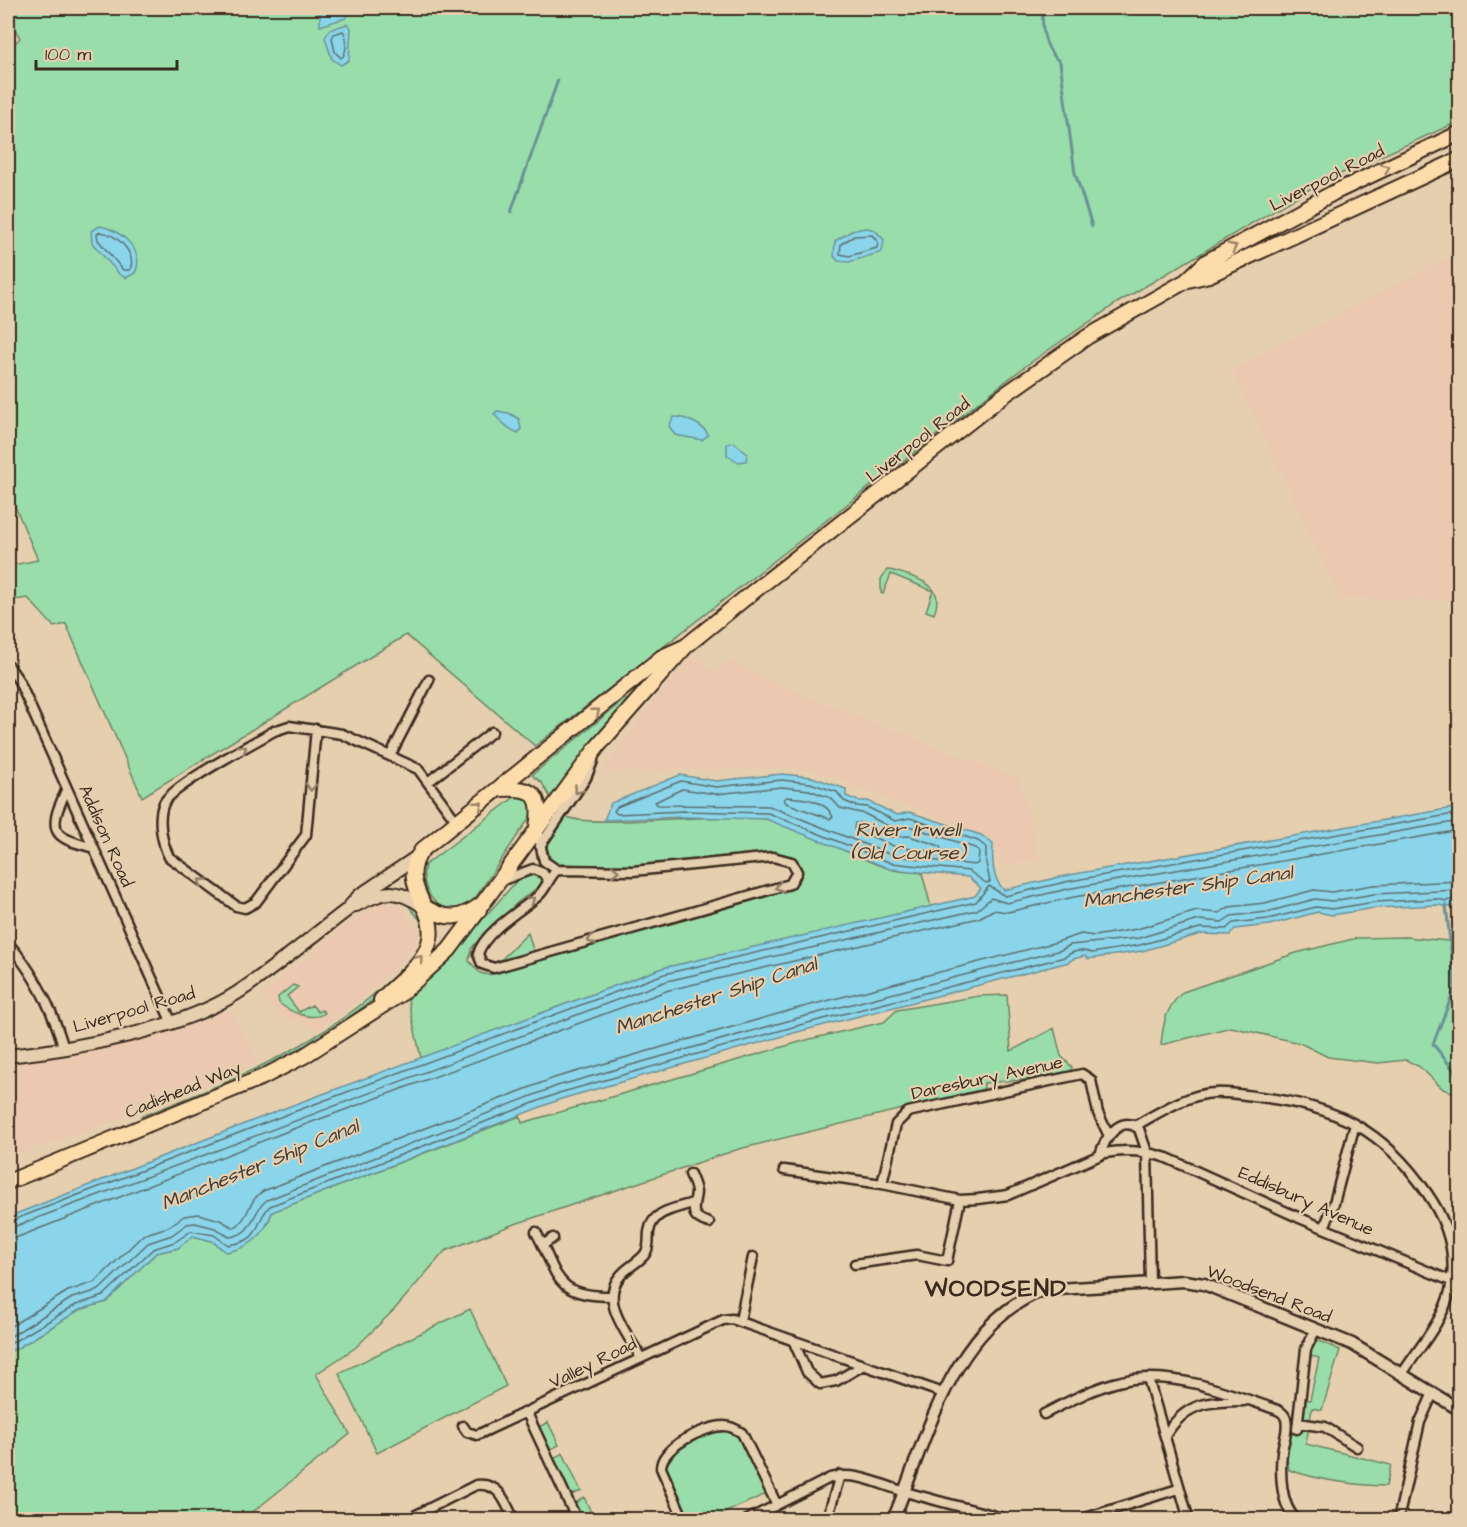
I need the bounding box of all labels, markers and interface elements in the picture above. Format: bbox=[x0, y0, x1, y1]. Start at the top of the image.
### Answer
scale bar bbox=[36, 33, 177, 71]
text: 100 m bbox=[45, 42, 91, 67]
street label: Liverpool Road bbox=[1265, 138, 1389, 218]
one-way arrow bbox=[1379, 163, 1390, 175]
one-way arrow bbox=[1227, 243, 1237, 254]
street label: Liverpool Road bbox=[861, 391, 975, 489]
one-way arrow bbox=[589, 708, 600, 719]
one-way arrow bbox=[237, 745, 247, 757]
street label: Addison Road bbox=[72, 781, 140, 891]
one-way arrow bbox=[305, 782, 318, 791]
one-way arrow bbox=[574, 783, 585, 794]
one-way arrow bbox=[472, 801, 483, 812]
water label: River Irwell (Old Course) bbox=[850, 816, 968, 867]
water label: Manchester Ship Canal bbox=[1082, 858, 1297, 916]
one-way arrow bbox=[611, 865, 620, 877]
one-way arrow bbox=[198, 879, 209, 890]
one-way arrow bbox=[774, 880, 785, 892]
one-way arrow bbox=[525, 896, 536, 907]
one-way arrow bbox=[586, 933, 596, 946]
water label: Manchester Ship Canal bbox=[611, 949, 823, 1042]
one-way arrow bbox=[412, 955, 423, 966]
street label: Liverpool Road bbox=[70, 981, 198, 1039]
street label: Daresbury Avenue bbox=[909, 1050, 1066, 1107]
street label: Cadishead Way bbox=[121, 1055, 245, 1126]
water label: Manchester Ship Canal bbox=[157, 1111, 366, 1217]
street label: Eddisbury Avenue bbox=[1234, 1160, 1378, 1243]
street label: Woodsend Road bbox=[1203, 1259, 1335, 1329]
district label: WOODSEND bbox=[924, 1272, 1067, 1306]
street label: Valley Road bbox=[545, 1331, 641, 1396]

